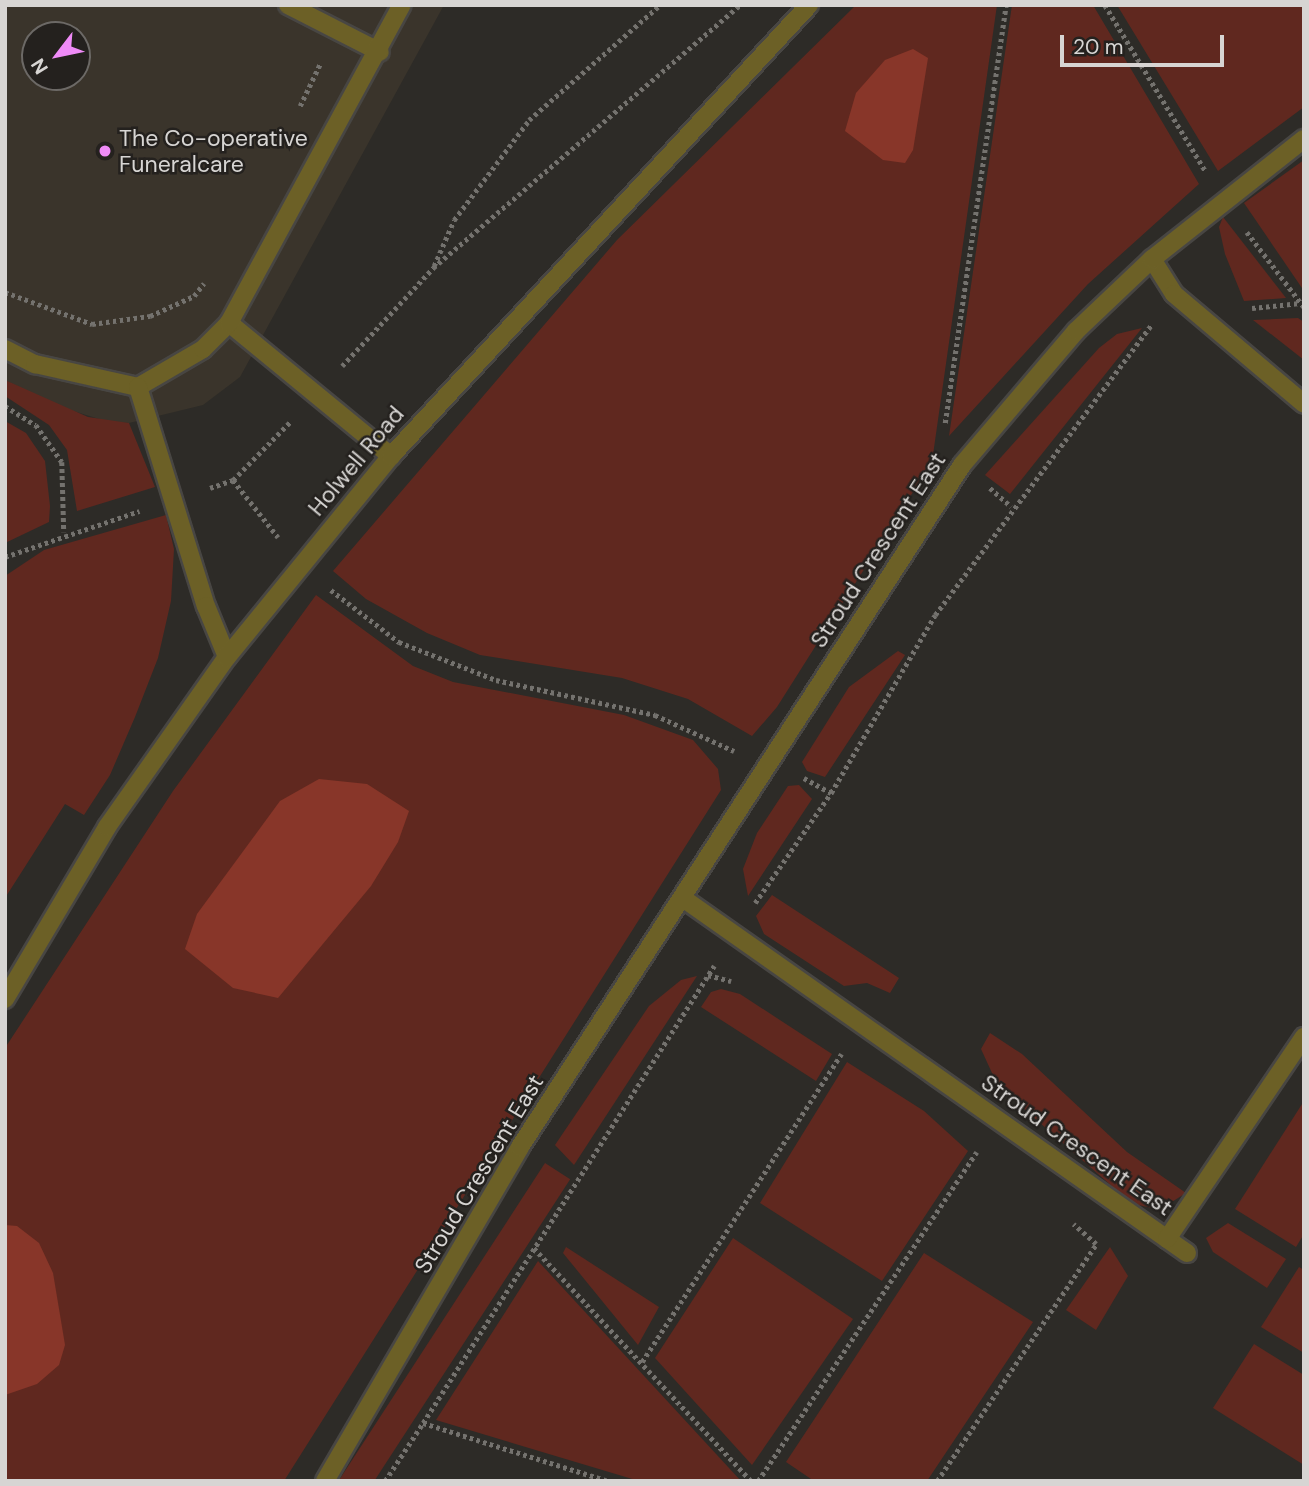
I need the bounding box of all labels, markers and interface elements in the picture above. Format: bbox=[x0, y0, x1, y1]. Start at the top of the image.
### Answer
north arrow bbox=[21, 21, 91, 91]
scale bar bbox=[1064, 21, 1228, 65]
text: 20 m bbox=[1073, 33, 1124, 61]
text: N bbox=[25, 54, 54, 79]
place label: The Co-operative Funeralcare bbox=[119, 124, 308, 178]
marker: The Co-operative Funeralcare bbox=[97, 143, 113, 159]
street label: Holwell Road bbox=[302, 401, 410, 521]
street label: Stroud Crescent East bbox=[805, 447, 951, 653]
street label: Stroud Crescent East bbox=[976, 1069, 1178, 1221]
street label: Stroud Crescent East bbox=[409, 1070, 549, 1278]

